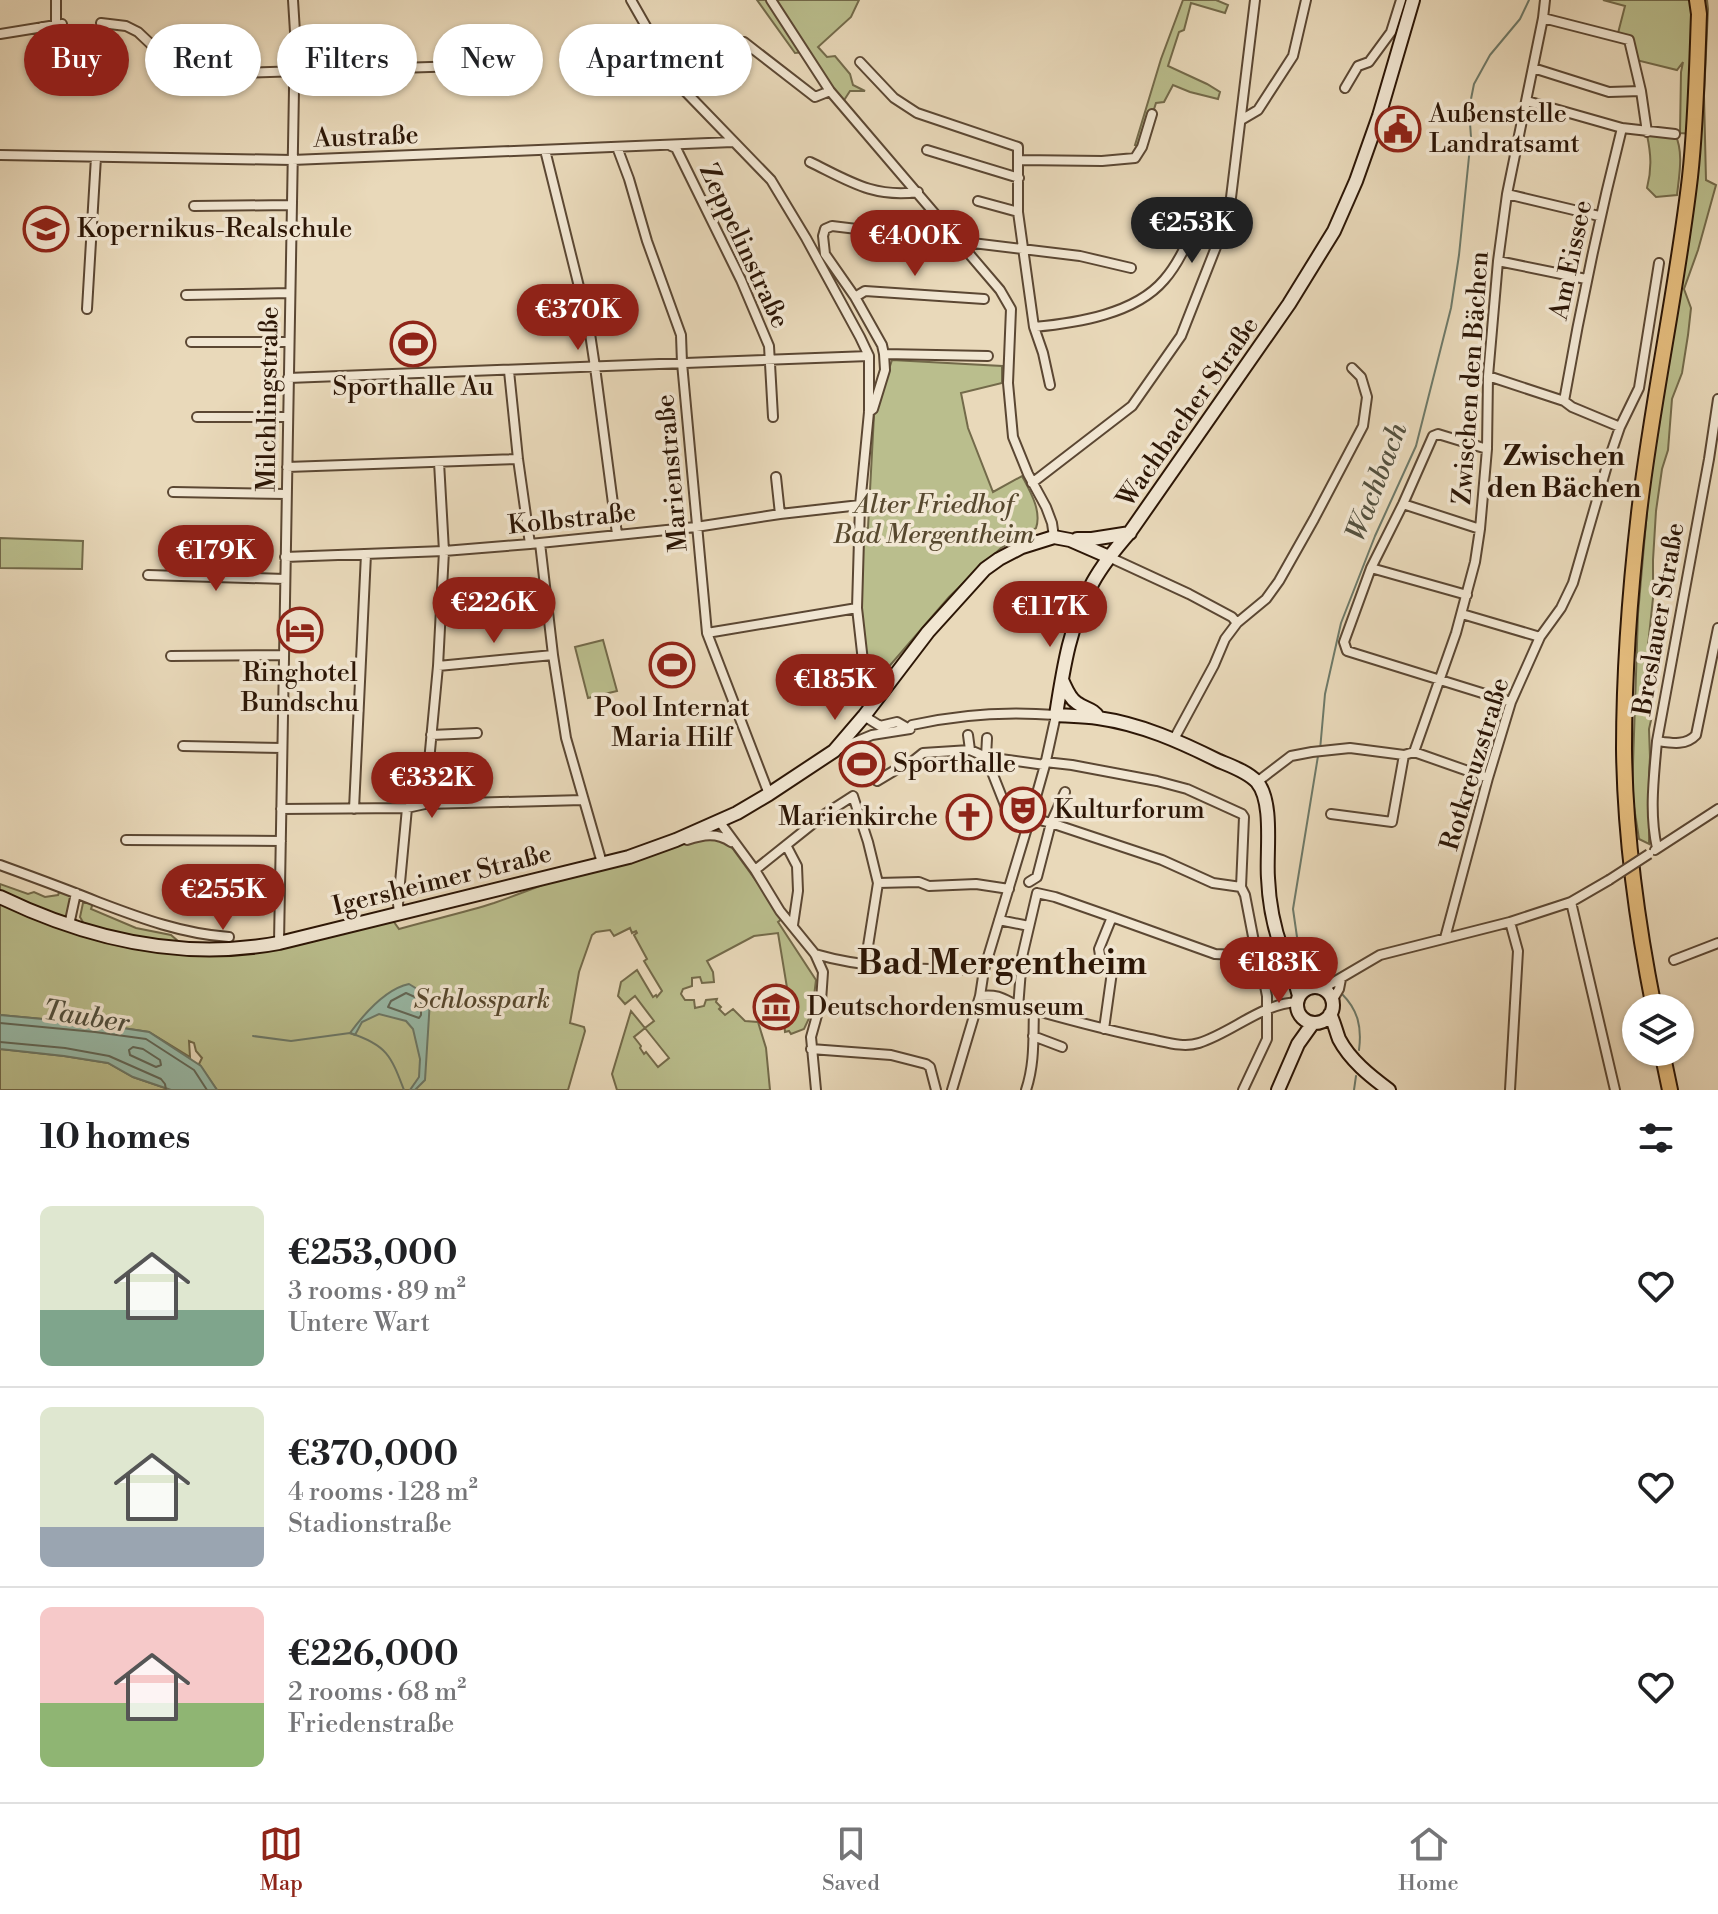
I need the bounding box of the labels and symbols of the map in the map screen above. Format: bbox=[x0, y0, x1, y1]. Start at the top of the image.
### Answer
place label: Außenstelle Landratsamt bbox=[1428, 98, 1580, 160]
public building icon: Außenstelle Landratsamt bbox=[1374, 105, 1422, 153]
street label: Austraße bbox=[312, 119, 419, 155]
street label: Zeppelinstraße bbox=[692, 159, 796, 333]
pin: €253K bbox=[1136, 197, 1248, 265]
street label: Am Eissee bbox=[1543, 197, 1599, 324]
school or university icon: Kopernikus-Realschule bbox=[22, 205, 70, 253]
pin: €400K bbox=[859, 210, 971, 278]
place label: Kopernikus-Realschule bbox=[77, 213, 352, 245]
street label: Zwischen den Bächen bbox=[1446, 250, 1496, 506]
pin: €370K bbox=[522, 284, 634, 352]
street label: Milchlingstraße bbox=[250, 306, 286, 492]
street label: Wachbacher Straße bbox=[1110, 310, 1266, 514]
sports icon: Sporthalle Au bbox=[389, 320, 437, 368]
place label: Sporthalle Au bbox=[332, 371, 494, 403]
street label: Marienstraße bbox=[649, 393, 695, 553]
water label: Wachbach bbox=[1338, 417, 1416, 546]
district label: Zwischen den Bächen bbox=[1487, 439, 1641, 506]
park label: Alter Friedhof Bad Mergentheim bbox=[833, 489, 1035, 551]
street label: Kolbstraße bbox=[506, 496, 638, 542]
street label: Breslauer Straße bbox=[1626, 520, 1692, 719]
pin: €179K bbox=[160, 525, 272, 593]
pin: €226K bbox=[438, 577, 550, 645]
pin: €117K bbox=[994, 581, 1106, 649]
hotel icon: Ringhotel Bundschu bbox=[276, 606, 324, 654]
sports icon: Pool Internat Maria Hilf bbox=[648, 641, 696, 689]
pin: €185K bbox=[779, 654, 891, 722]
place label: Ringhotel Bundschu bbox=[240, 657, 359, 719]
street label: Rotkreuzstraße bbox=[1434, 674, 1516, 854]
place label: Pool Internat Maria Hilf bbox=[594, 692, 750, 754]
sports icon: Sporthalle bbox=[838, 740, 886, 788]
place label: Sporthalle bbox=[893, 748, 1016, 780]
pin: €332K bbox=[376, 752, 488, 820]
theatre icon: Kulturforum bbox=[999, 786, 1047, 834]
church icon: Marienkirche bbox=[945, 793, 993, 841]
place label: Kulturforum bbox=[1054, 794, 1205, 826]
place label: Marienkirche bbox=[778, 801, 938, 833]
street label: Igersheimer Straße bbox=[329, 837, 555, 923]
pin: €255K bbox=[167, 864, 279, 932]
pin: €183K bbox=[1223, 937, 1335, 1005]
district label: Bad Mergentheim bbox=[857, 943, 1147, 985]
museum icon: Deutschordensmuseum bbox=[752, 983, 800, 1031]
park label: Schlosspark bbox=[414, 984, 550, 1016]
place label: Deutschordensmuseum bbox=[807, 991, 1085, 1023]
water label: Tauber bbox=[40, 993, 133, 1041]

